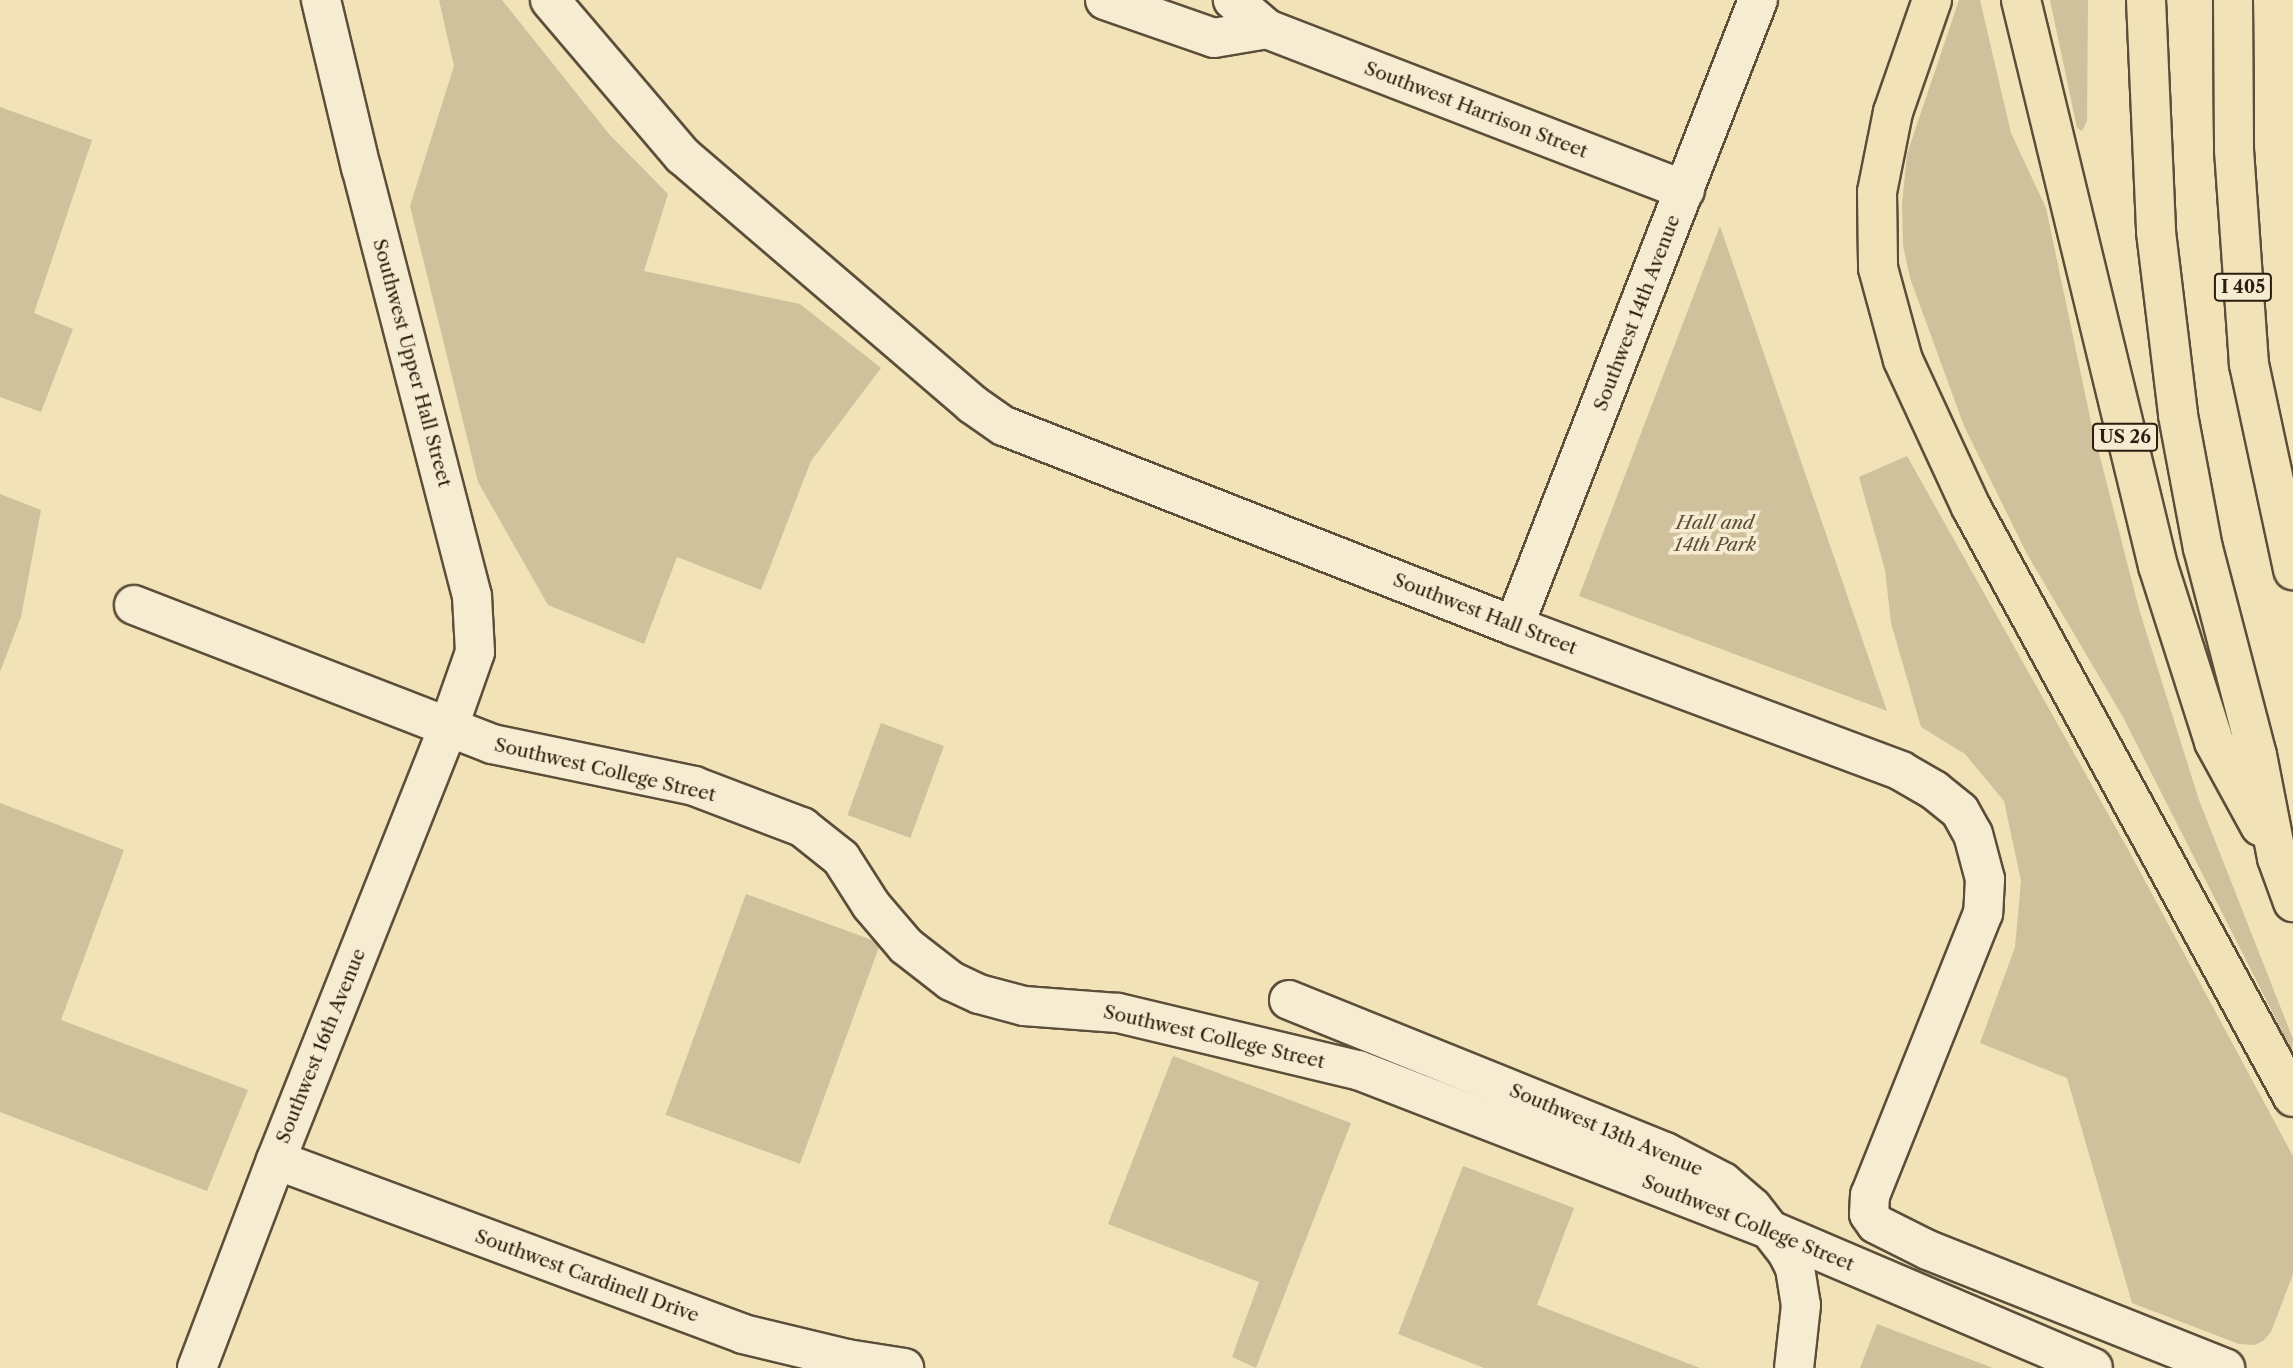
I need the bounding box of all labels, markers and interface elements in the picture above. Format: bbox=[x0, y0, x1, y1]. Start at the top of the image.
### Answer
street label: Southwest Harrison Street bbox=[1361, 57, 1591, 163]
street label: Southwest 14th Avenue bbox=[1589, 211, 1685, 415]
street label: Southwest Upper Hall Street bbox=[368, 236, 456, 490]
road number: I 405 bbox=[2213, 272, 2273, 302]
road number: US 26 bbox=[2092, 422, 2158, 452]
park label: Hall and 14th Park bbox=[1674, 512, 1756, 556]
street label: Southwest Hall Street bbox=[1390, 568, 1580, 660]
street label: Southwest College Street bbox=[492, 733, 718, 807]
street label: Southwest 16th Avenue bbox=[271, 945, 371, 1147]
street label: Southwest College Street bbox=[1101, 1000, 1327, 1074]
street label: Southwest 13th Avenue bbox=[1506, 1079, 1706, 1181]
street label: Southwest College Street bbox=[1639, 1170, 1857, 1276]
street label: Southwest Cardinell Drive bbox=[472, 1225, 702, 1327]

